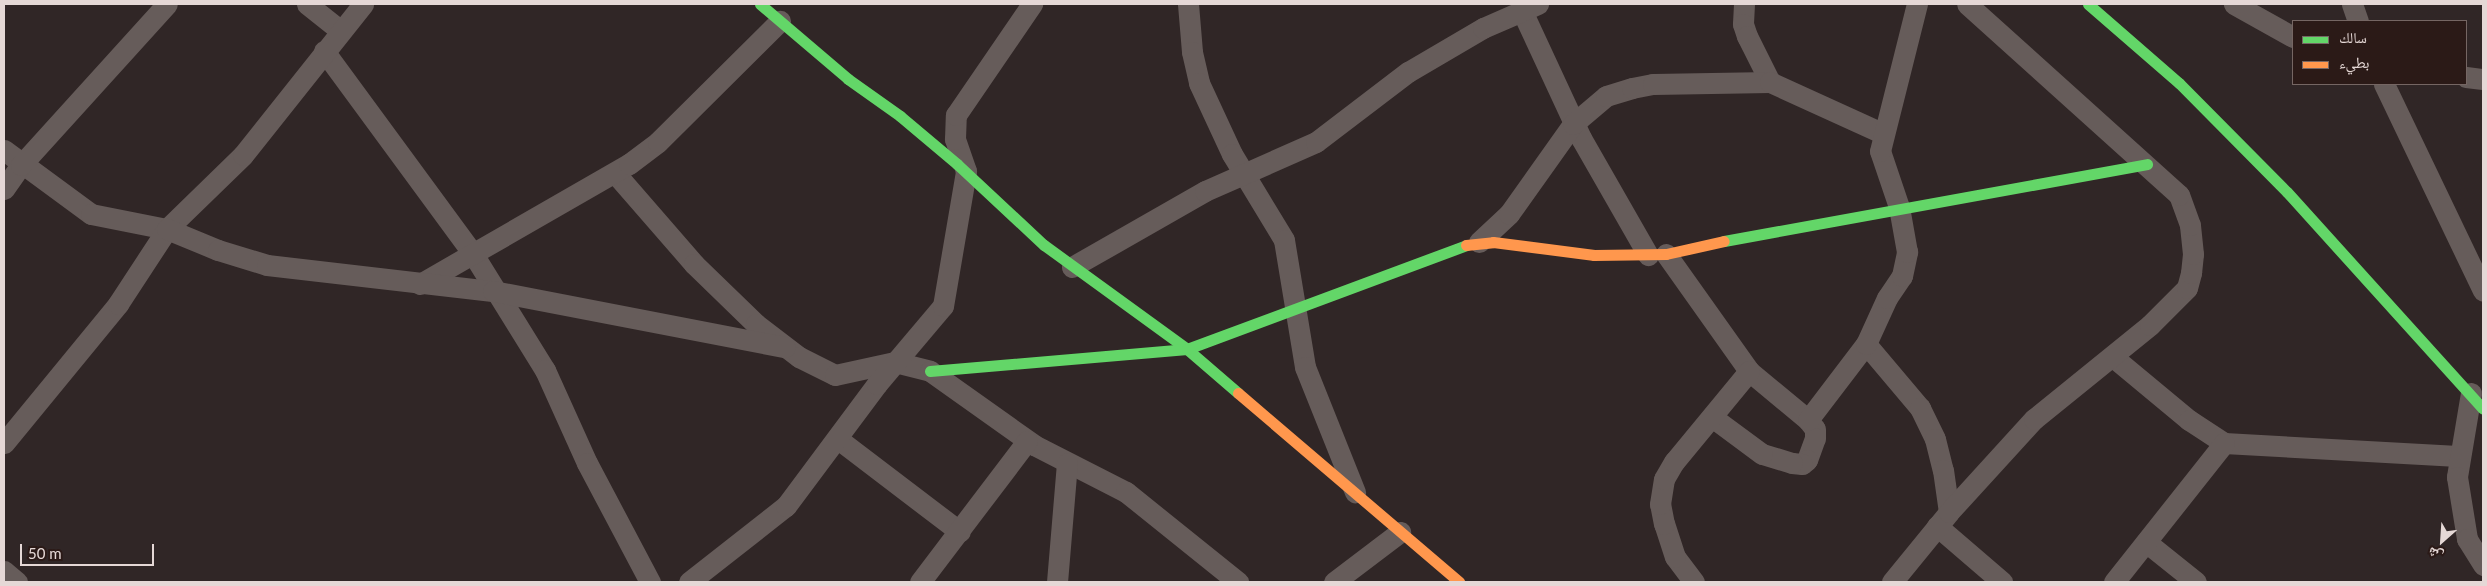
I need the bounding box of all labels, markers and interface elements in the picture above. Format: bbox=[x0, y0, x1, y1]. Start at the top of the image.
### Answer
legend bbox=[2292, 20, 2467, 85]
text: سالك bbox=[2339, 28, 2367, 46]
text: بطيء bbox=[2339, 53, 2369, 71]
north arrow bbox=[2417, 516, 2467, 566]
scale bar bbox=[22, 534, 156, 566]
text: 50 m bbox=[28, 544, 62, 562]
text: ش bbox=[2425, 544, 2446, 566]

